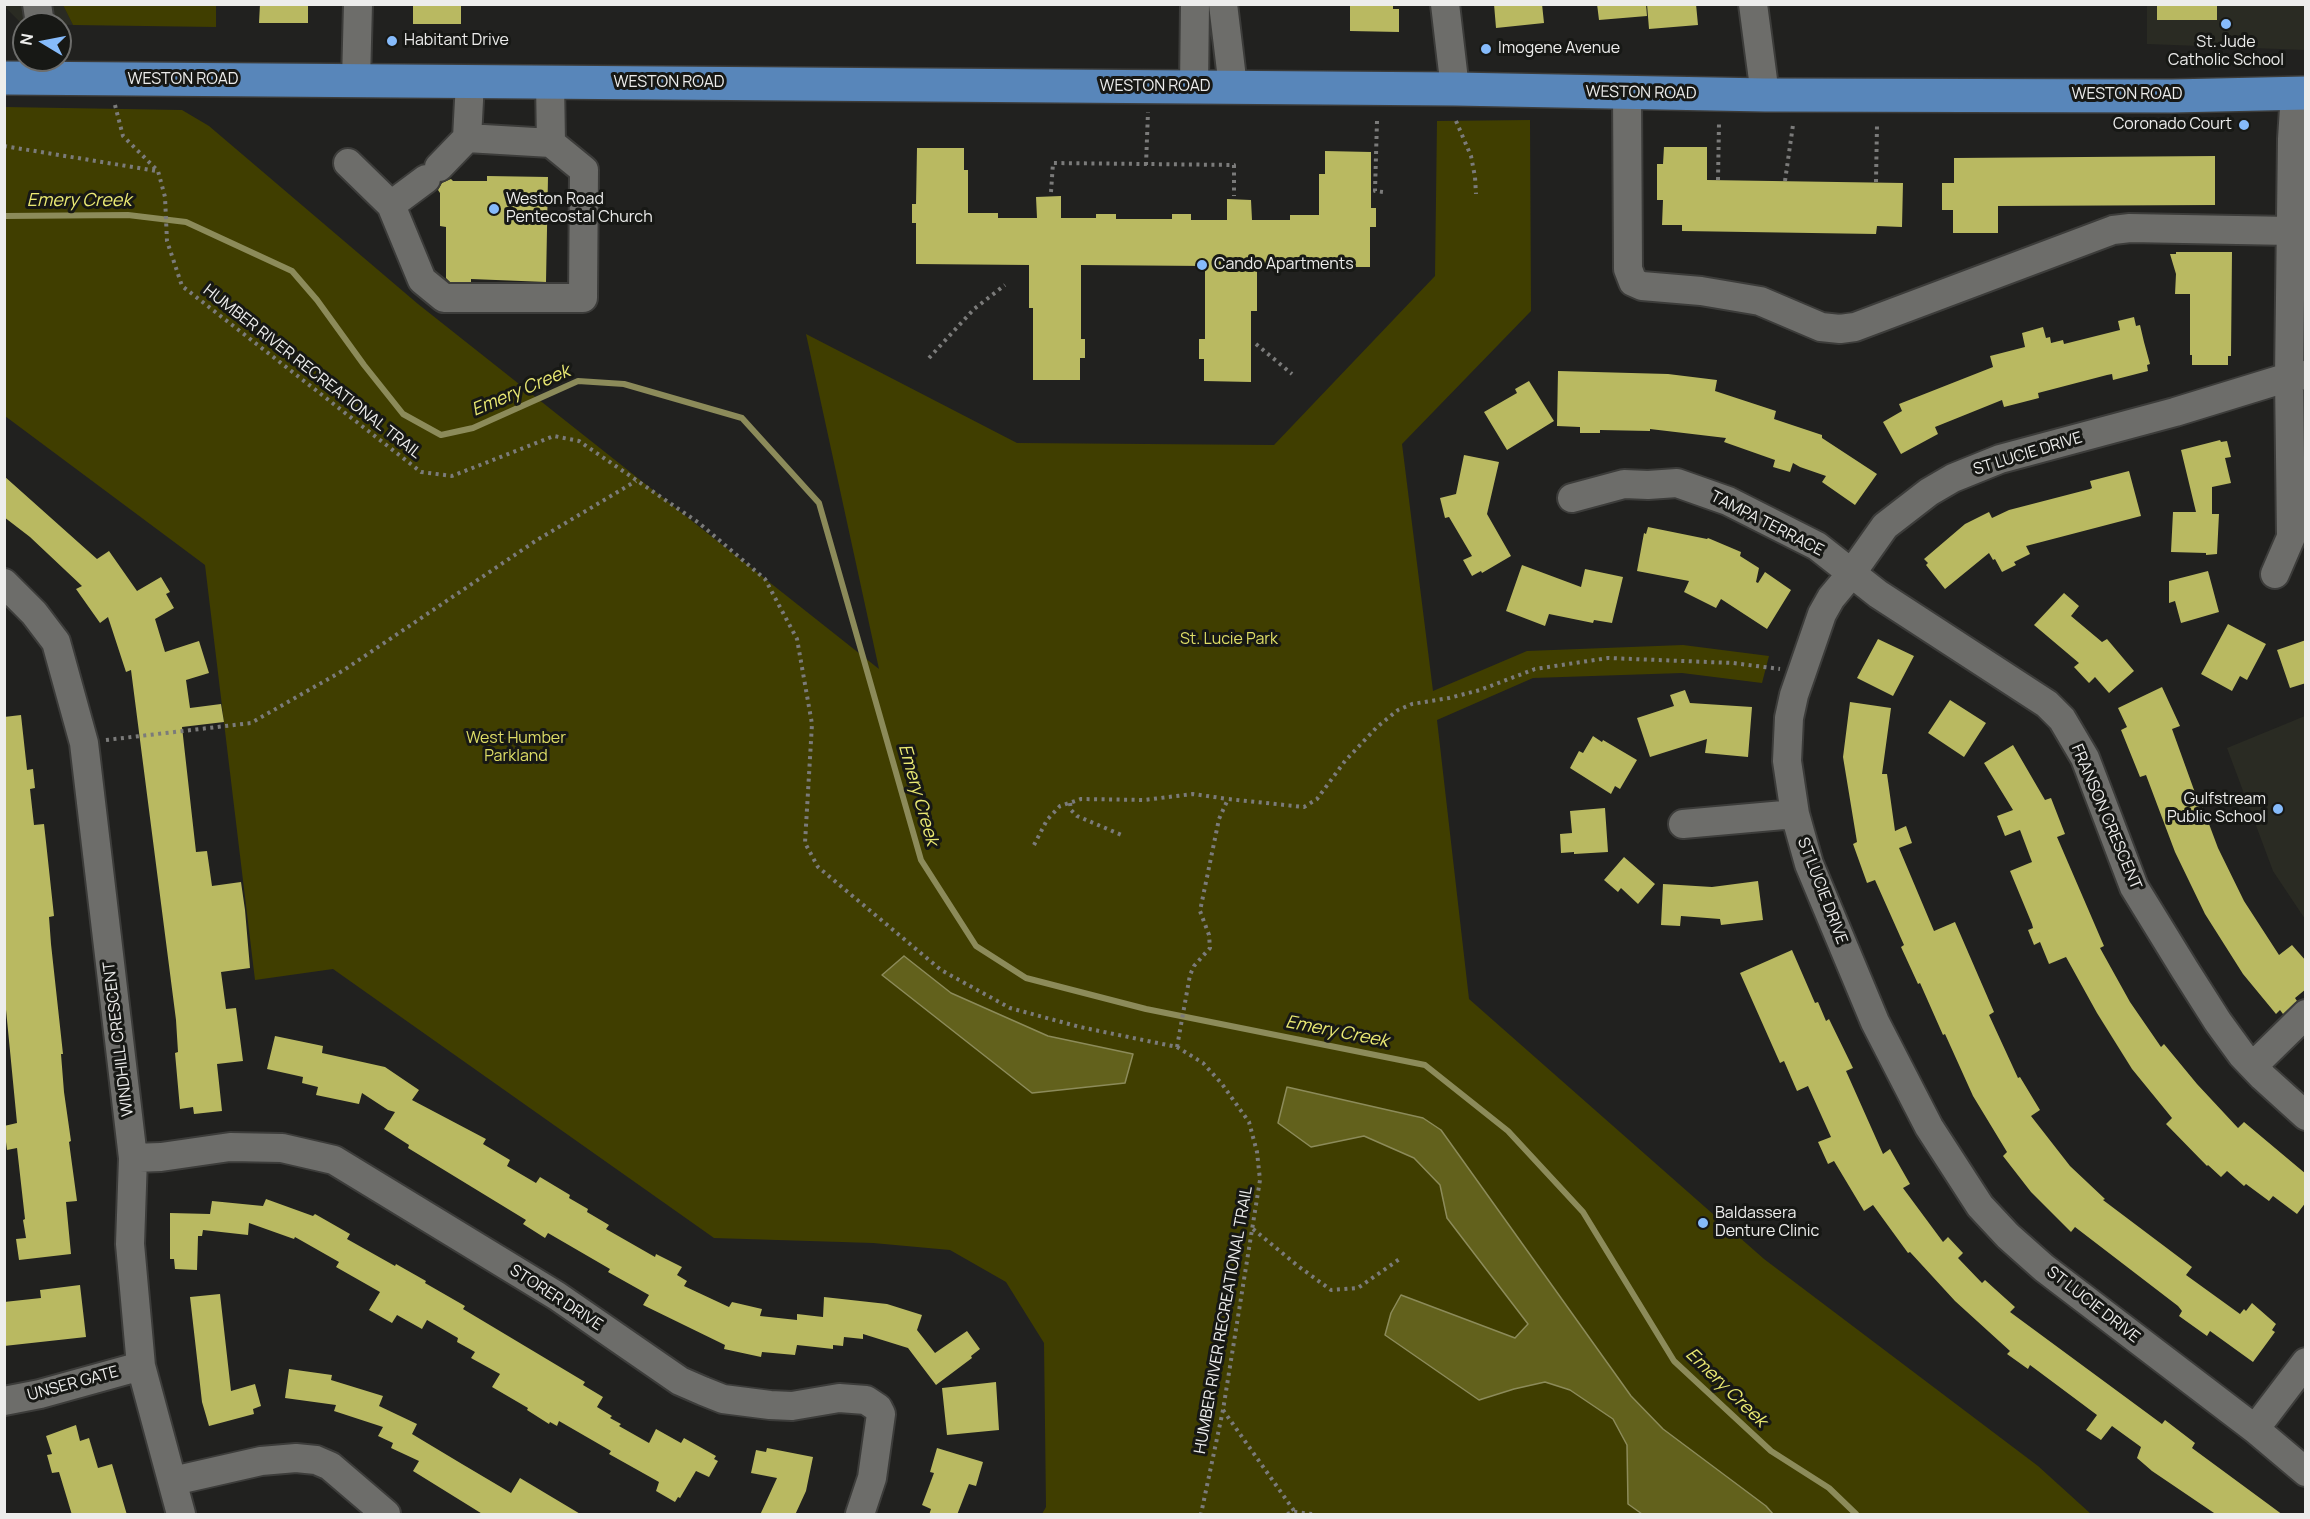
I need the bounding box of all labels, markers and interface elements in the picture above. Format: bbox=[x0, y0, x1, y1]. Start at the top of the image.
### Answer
north arrow bbox=[12, 12, 72, 72]
marker: St. Jude Catholic School bbox=[2219, 17, 2233, 31]
place label: Habitant Drive bbox=[404, 31, 509, 51]
text: N bbox=[14, 32, 38, 47]
place label: St. Jude Catholic School bbox=[2168, 33, 2284, 71]
marker: Habitant Drive bbox=[385, 34, 399, 48]
place label: Imogene Avenue bbox=[1498, 39, 1620, 59]
marker: Imogene Avenue bbox=[1479, 42, 1493, 56]
street label: WESTON ROAD bbox=[127, 70, 239, 90]
street label: WESTON ROAD bbox=[613, 73, 725, 93]
street label: WESTON ROAD bbox=[1099, 77, 1211, 97]
street label: WESTON ROAD bbox=[1585, 82, 1697, 104]
street label: WESTON ROAD bbox=[2071, 85, 2183, 105]
place label: Coronado Court bbox=[2113, 115, 2232, 135]
marker: Coronado Court bbox=[2237, 118, 2251, 132]
water label: Emery Creek bbox=[27, 190, 131, 212]
place label: Weston Road Pentecostal Church bbox=[506, 190, 653, 228]
marker: Weston Road Pentecostal Church bbox=[487, 202, 501, 216]
place label: Cando Apartments bbox=[1214, 255, 1354, 275]
marker: Cando Apartments bbox=[1195, 258, 1209, 272]
street label: HUMBER RIVER RECREATIONAL TRAIL bbox=[199, 281, 425, 463]
water label: Emery Creek bbox=[469, 361, 573, 421]
street label: ST LUCIE DRIVE bbox=[1971, 428, 2085, 480]
street label: TAMPA TERRACE bbox=[1707, 487, 1827, 561]
park label: St. Lucie Park bbox=[1180, 630, 1278, 650]
park label: West Humber Parkland bbox=[466, 729, 566, 767]
street label: FRANSON CRESCENT bbox=[2067, 741, 2145, 893]
water label: Emery Creek bbox=[893, 742, 943, 848]
place label: Gulfstream Public School bbox=[2167, 790, 2266, 828]
marker: Gulfstream Public School bbox=[2271, 802, 2285, 816]
street label: ST LUCIE DRIVE bbox=[1793, 835, 1851, 947]
street label: WINDHILL CRESCENT bbox=[100, 961, 138, 1117]
water label: Emery Creek bbox=[1284, 1011, 1390, 1053]
street label: HUMBER RIVER RECREATIONAL TRAIL bbox=[1191, 1185, 1257, 1455]
place label: Baldassera Denture Clinic bbox=[1715, 1204, 1819, 1242]
marker: Baldassera Denture Clinic bbox=[1696, 1216, 1710, 1230]
street label: STORER DRIVE bbox=[506, 1261, 606, 1335]
street label: ST LUCIE DRIVE bbox=[2043, 1263, 2143, 1347]
water label: Emery Creek bbox=[1681, 1344, 1771, 1432]
street label: UNSER GATE bbox=[25, 1363, 121, 1405]

